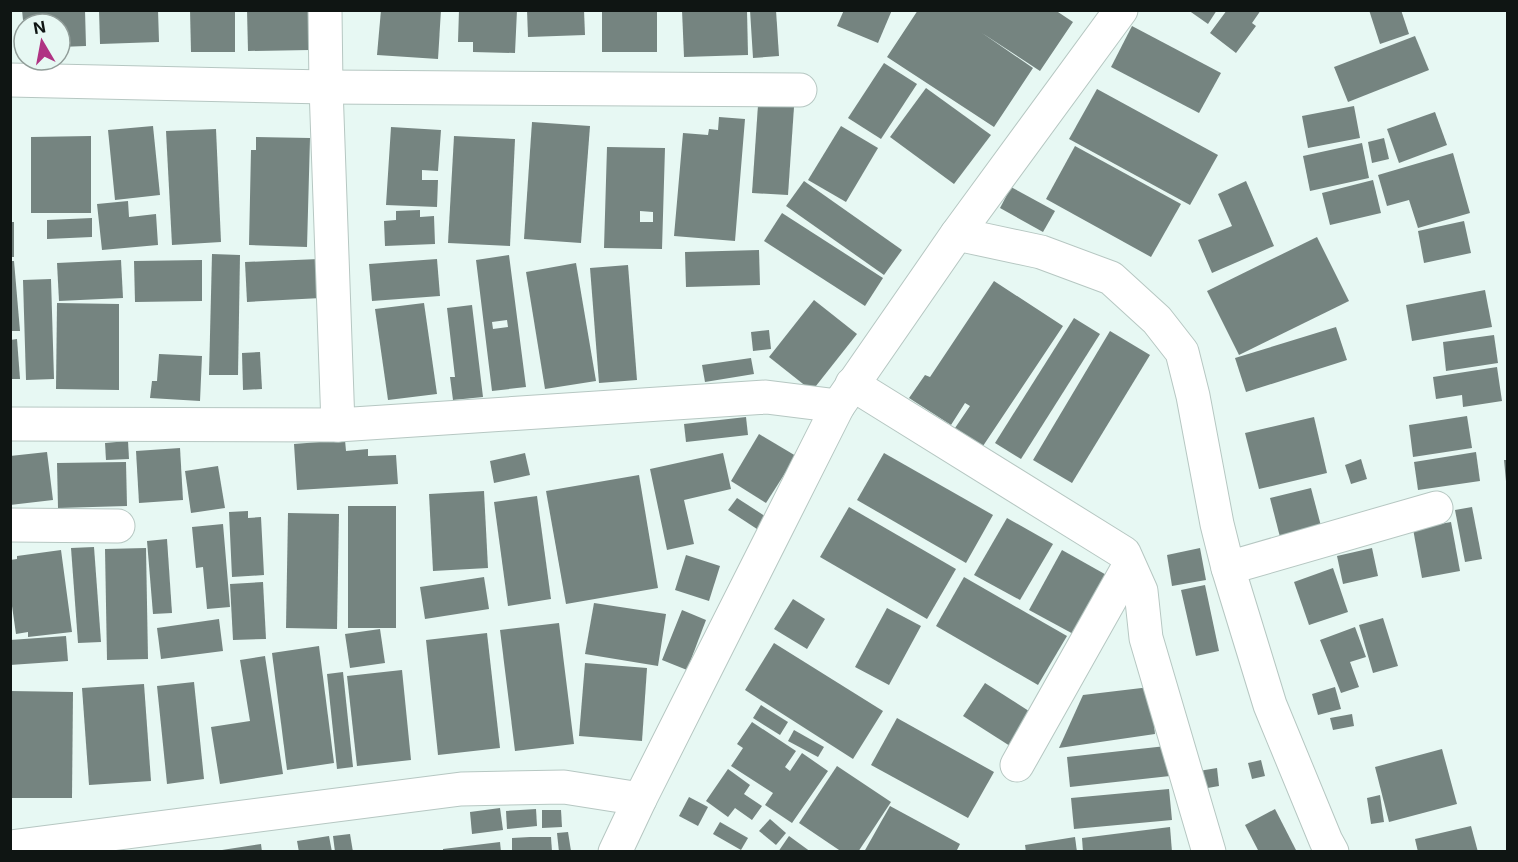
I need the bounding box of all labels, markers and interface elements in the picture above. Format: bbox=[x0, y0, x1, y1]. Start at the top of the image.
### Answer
north arrow bbox=[12, 12, 72, 72]
text: N bbox=[32, 16, 47, 38]

